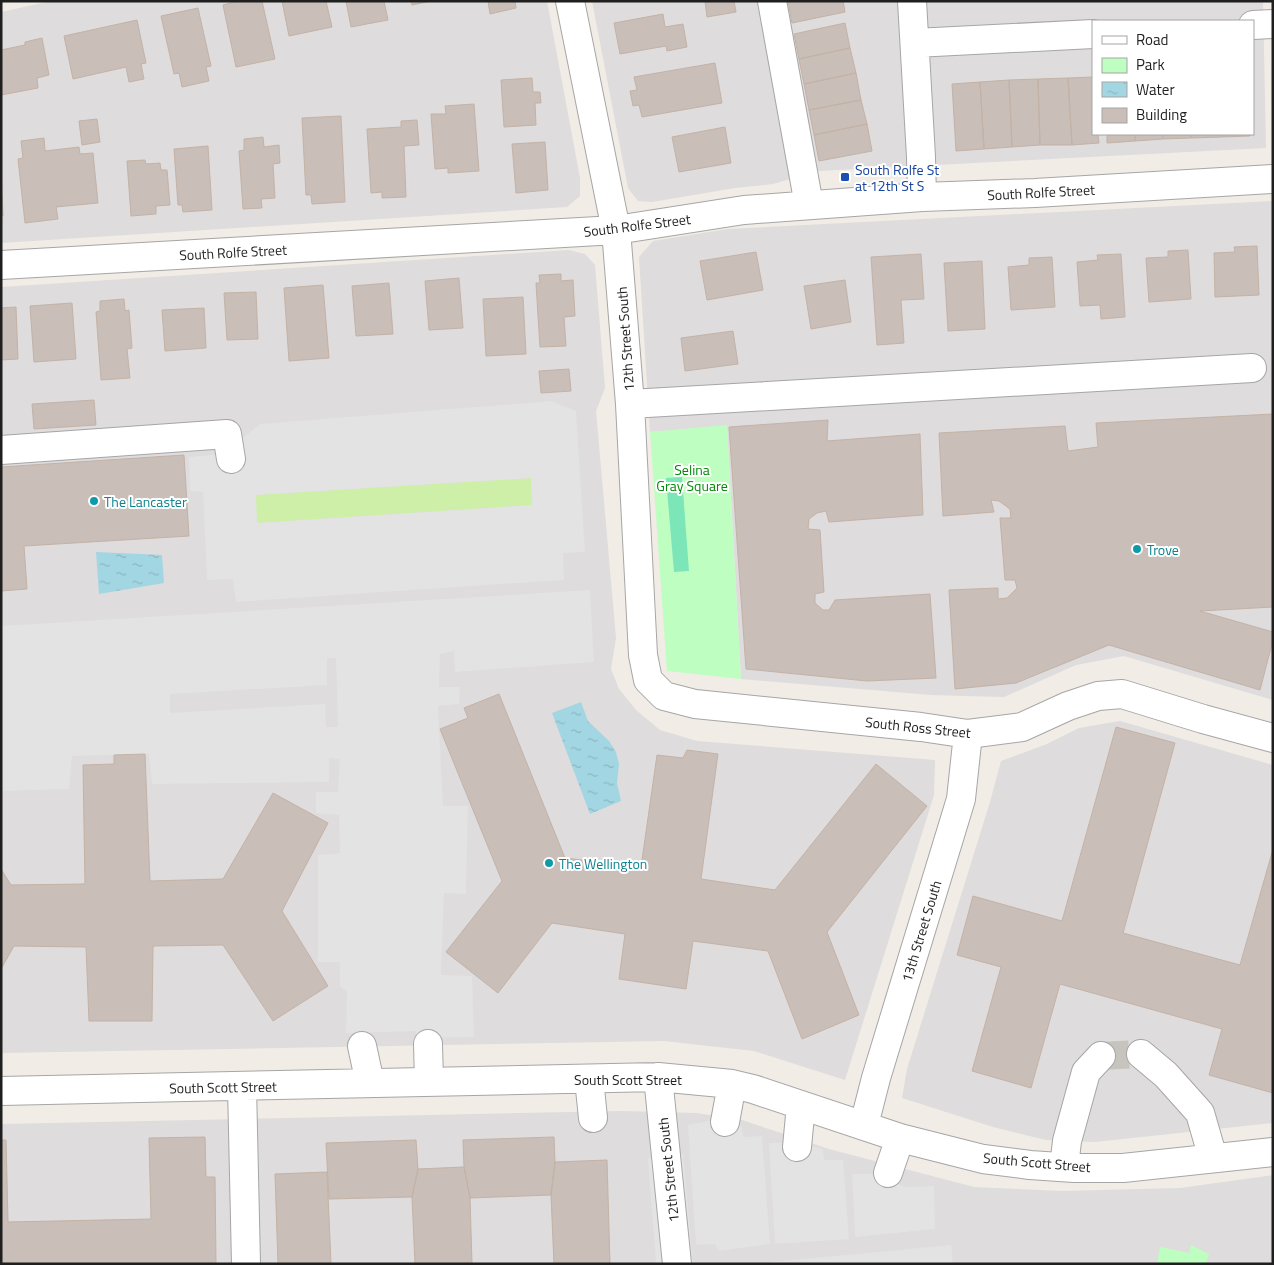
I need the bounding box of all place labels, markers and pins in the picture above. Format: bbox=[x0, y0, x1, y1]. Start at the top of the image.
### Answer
place label: South Rolfe St at 12th St S bbox=[855, 159, 939, 196]
marker: South Rolfe St at 12th St S bbox=[839, 171, 851, 183]
place label: The Lancaster bbox=[104, 491, 187, 512]
marker: The Lancaster bbox=[88, 495, 100, 507]
place label: Trove bbox=[1147, 539, 1179, 560]
marker: Trove bbox=[1131, 543, 1143, 555]
place label: The Wellington bbox=[559, 853, 647, 874]
marker: The Wellington bbox=[543, 857, 555, 869]

